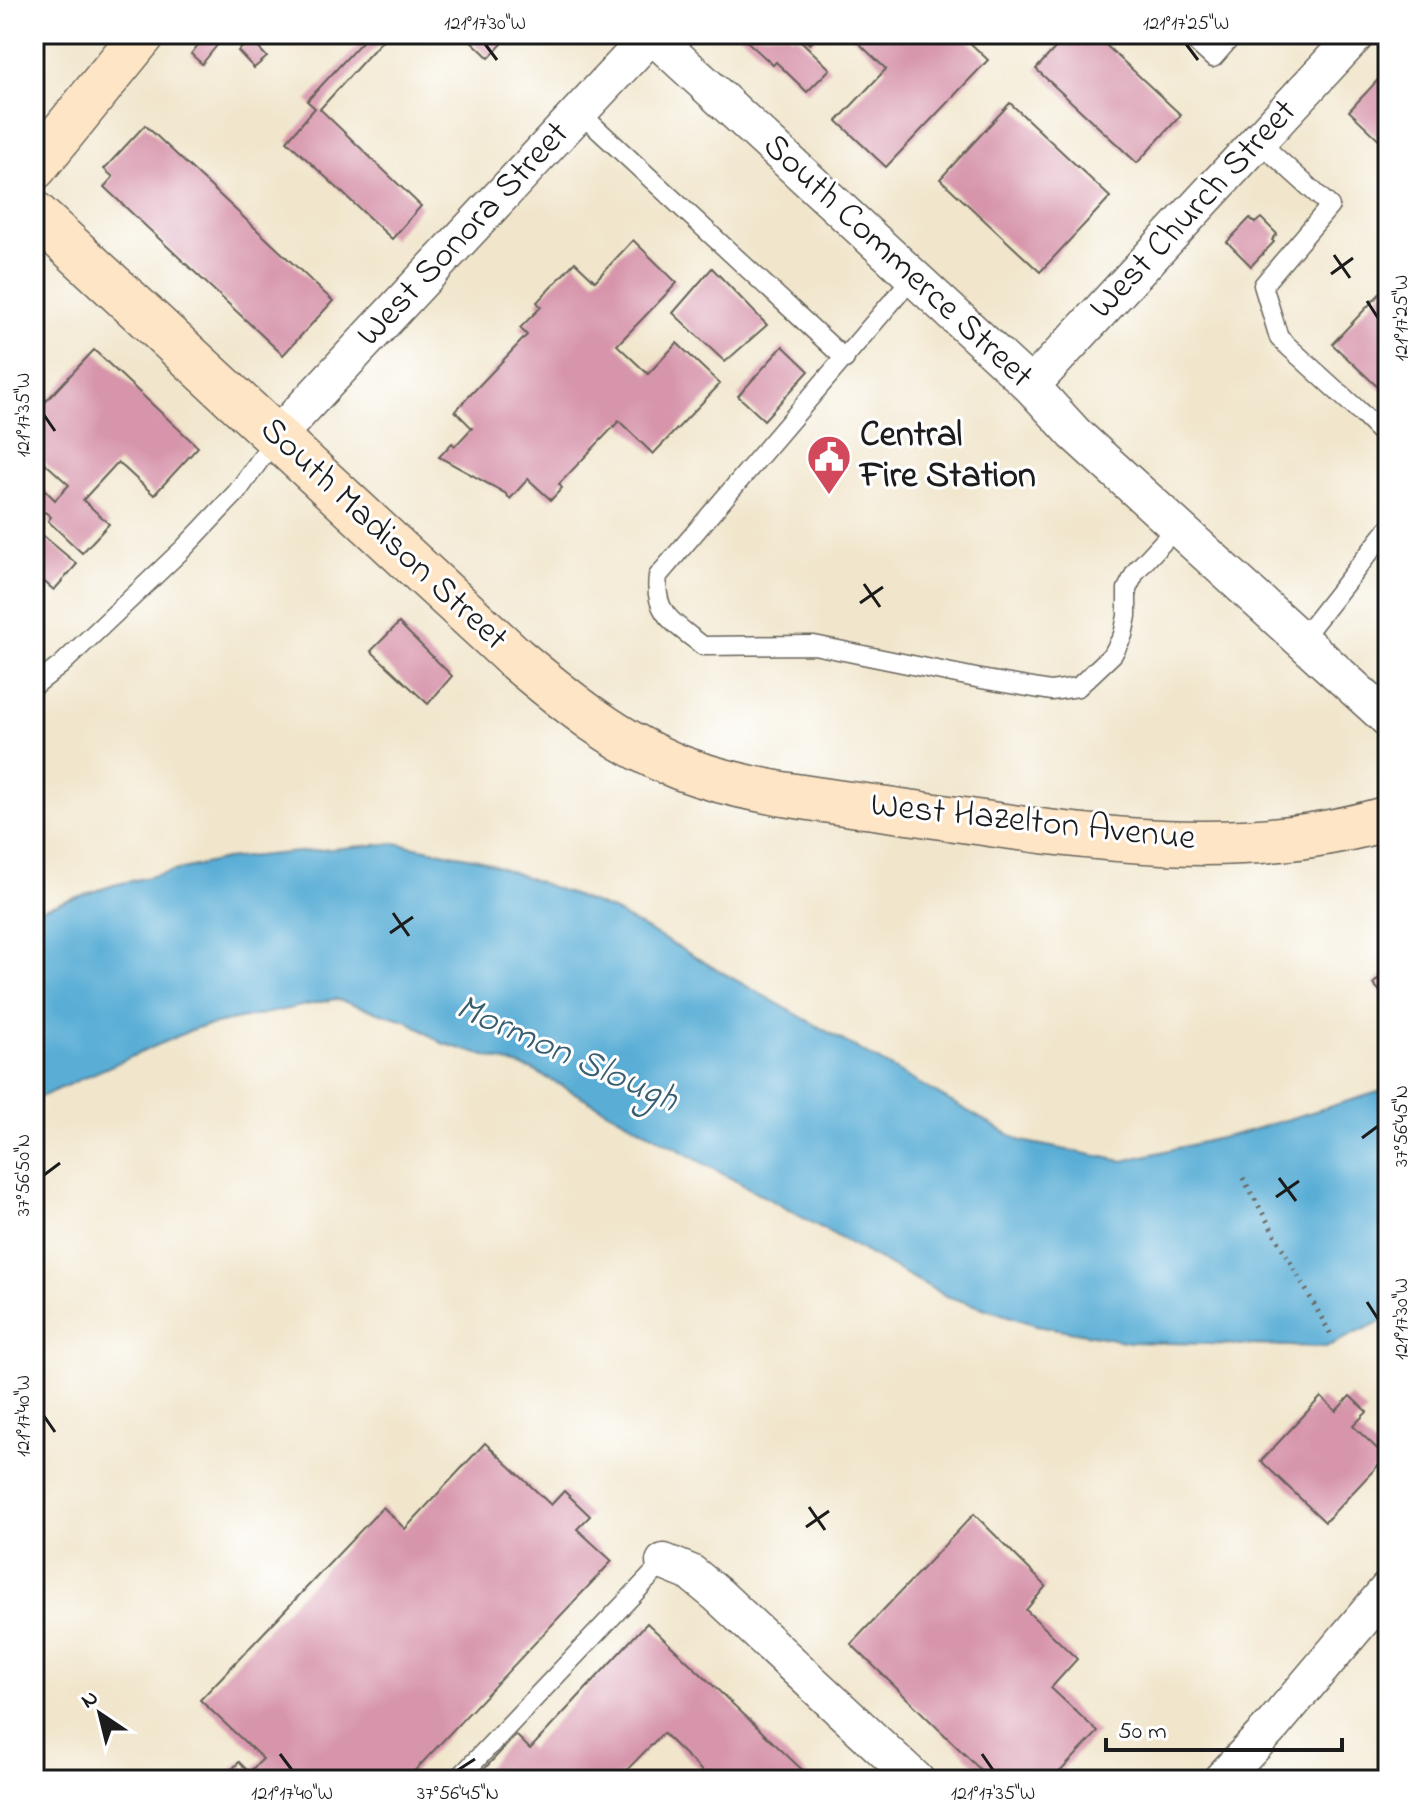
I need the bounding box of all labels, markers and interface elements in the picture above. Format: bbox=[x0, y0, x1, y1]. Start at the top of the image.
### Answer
text: 121°17'30"W bbox=[444, 10, 526, 39]
text: 121°17'25"W bbox=[1143, 10, 1229, 39]
street label: West Church Street bbox=[1078, 88, 1310, 332]
street label: West Sonora Street bbox=[345, 110, 583, 360]
street label: South Commerce Street bbox=[749, 122, 1045, 402]
text: 121°17'25"W bbox=[1388, 275, 1417, 361]
text: 121°17'35"W bbox=[10, 373, 39, 457]
street label: South Madison Street bbox=[247, 405, 519, 665]
place label: Central Fire Station bbox=[858, 410, 1036, 504]
public building icon: Central Fire Station bbox=[805, 433, 853, 496]
street label: West Hazelton Avenue bbox=[868, 780, 1199, 866]
water label: Mormon Slough bbox=[446, 981, 687, 1129]
text: 37°56'45"N bbox=[1388, 1085, 1417, 1167]
text: 37°56'50"N bbox=[10, 1134, 39, 1216]
text: 121°17'30"W bbox=[1388, 1278, 1417, 1360]
text: 121°17'40"W bbox=[10, 1375, 39, 1457]
north arrow bbox=[60, 1674, 140, 1754]
text: N bbox=[75, 1683, 106, 1717]
scale bar bbox=[1106, 1702, 1342, 1752]
text: 50 m bbox=[1118, 1715, 1167, 1750]
text: 121°17'40"W bbox=[251, 1780, 333, 1809]
text: 37°56'45"N bbox=[417, 1780, 499, 1809]
text: 121°17'35"W bbox=[951, 1780, 1035, 1809]

